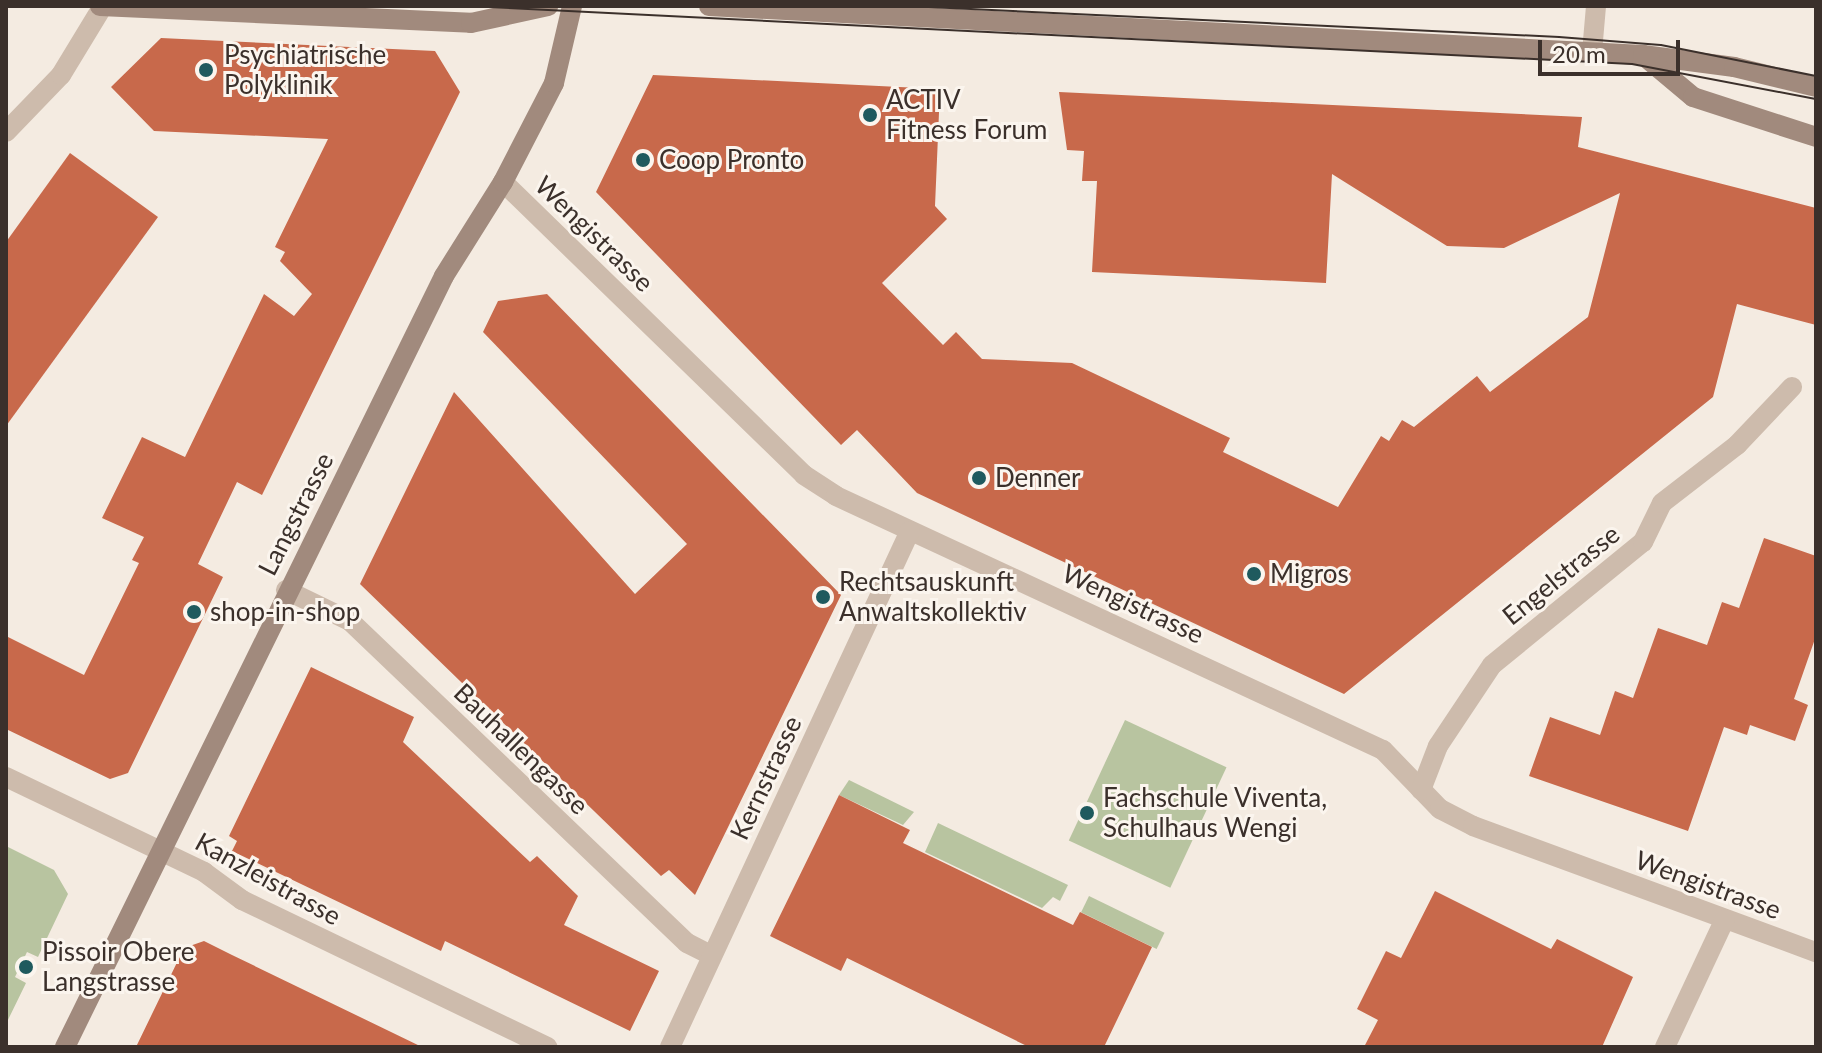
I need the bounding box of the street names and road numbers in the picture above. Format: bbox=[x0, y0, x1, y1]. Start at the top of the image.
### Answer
street label: Wengistrasse bbox=[528, 170, 660, 298]
street label: Langstrasse bbox=[252, 448, 340, 580]
street label: Engelstrasse bbox=[1496, 518, 1626, 632]
street label: Wengistrasse bbox=[1057, 558, 1209, 650]
street label: Bauhallengasse bbox=[447, 677, 595, 821]
street label: Kernstrasse bbox=[724, 711, 808, 845]
street label: Kanzleistrasse bbox=[190, 826, 346, 932]
street label: Wengistrasse bbox=[1631, 844, 1785, 926]

